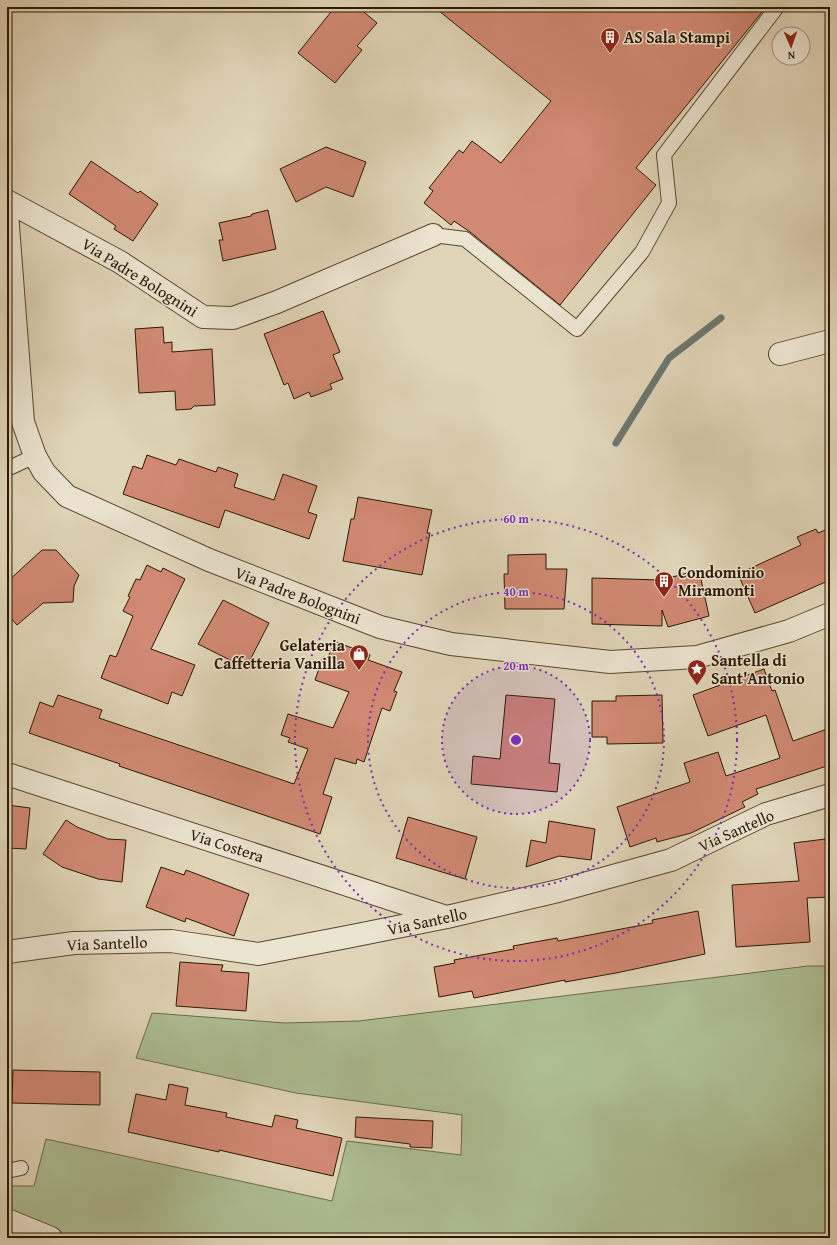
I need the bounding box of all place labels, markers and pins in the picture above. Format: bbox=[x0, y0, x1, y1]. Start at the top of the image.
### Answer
place label: AS Sala Stampi bbox=[624, 25, 730, 49]
building icon: AS Sala Stampi bbox=[599, 26, 621, 54]
place label: Condominio Miramonti bbox=[678, 560, 765, 602]
building icon: Condominio Miramonti bbox=[653, 570, 675, 598]
place label: Gelateria Caffetteria Vanilla bbox=[214, 633, 346, 675]
shop icon: Gelateria Caffetteria Vanilla bbox=[348, 643, 370, 671]
place label: Santella di Sant'Antonio bbox=[711, 648, 805, 690]
place icon: Santella di Sant'Antonio bbox=[686, 658, 708, 686]
centre of rings bbox=[509, 733, 523, 747]

